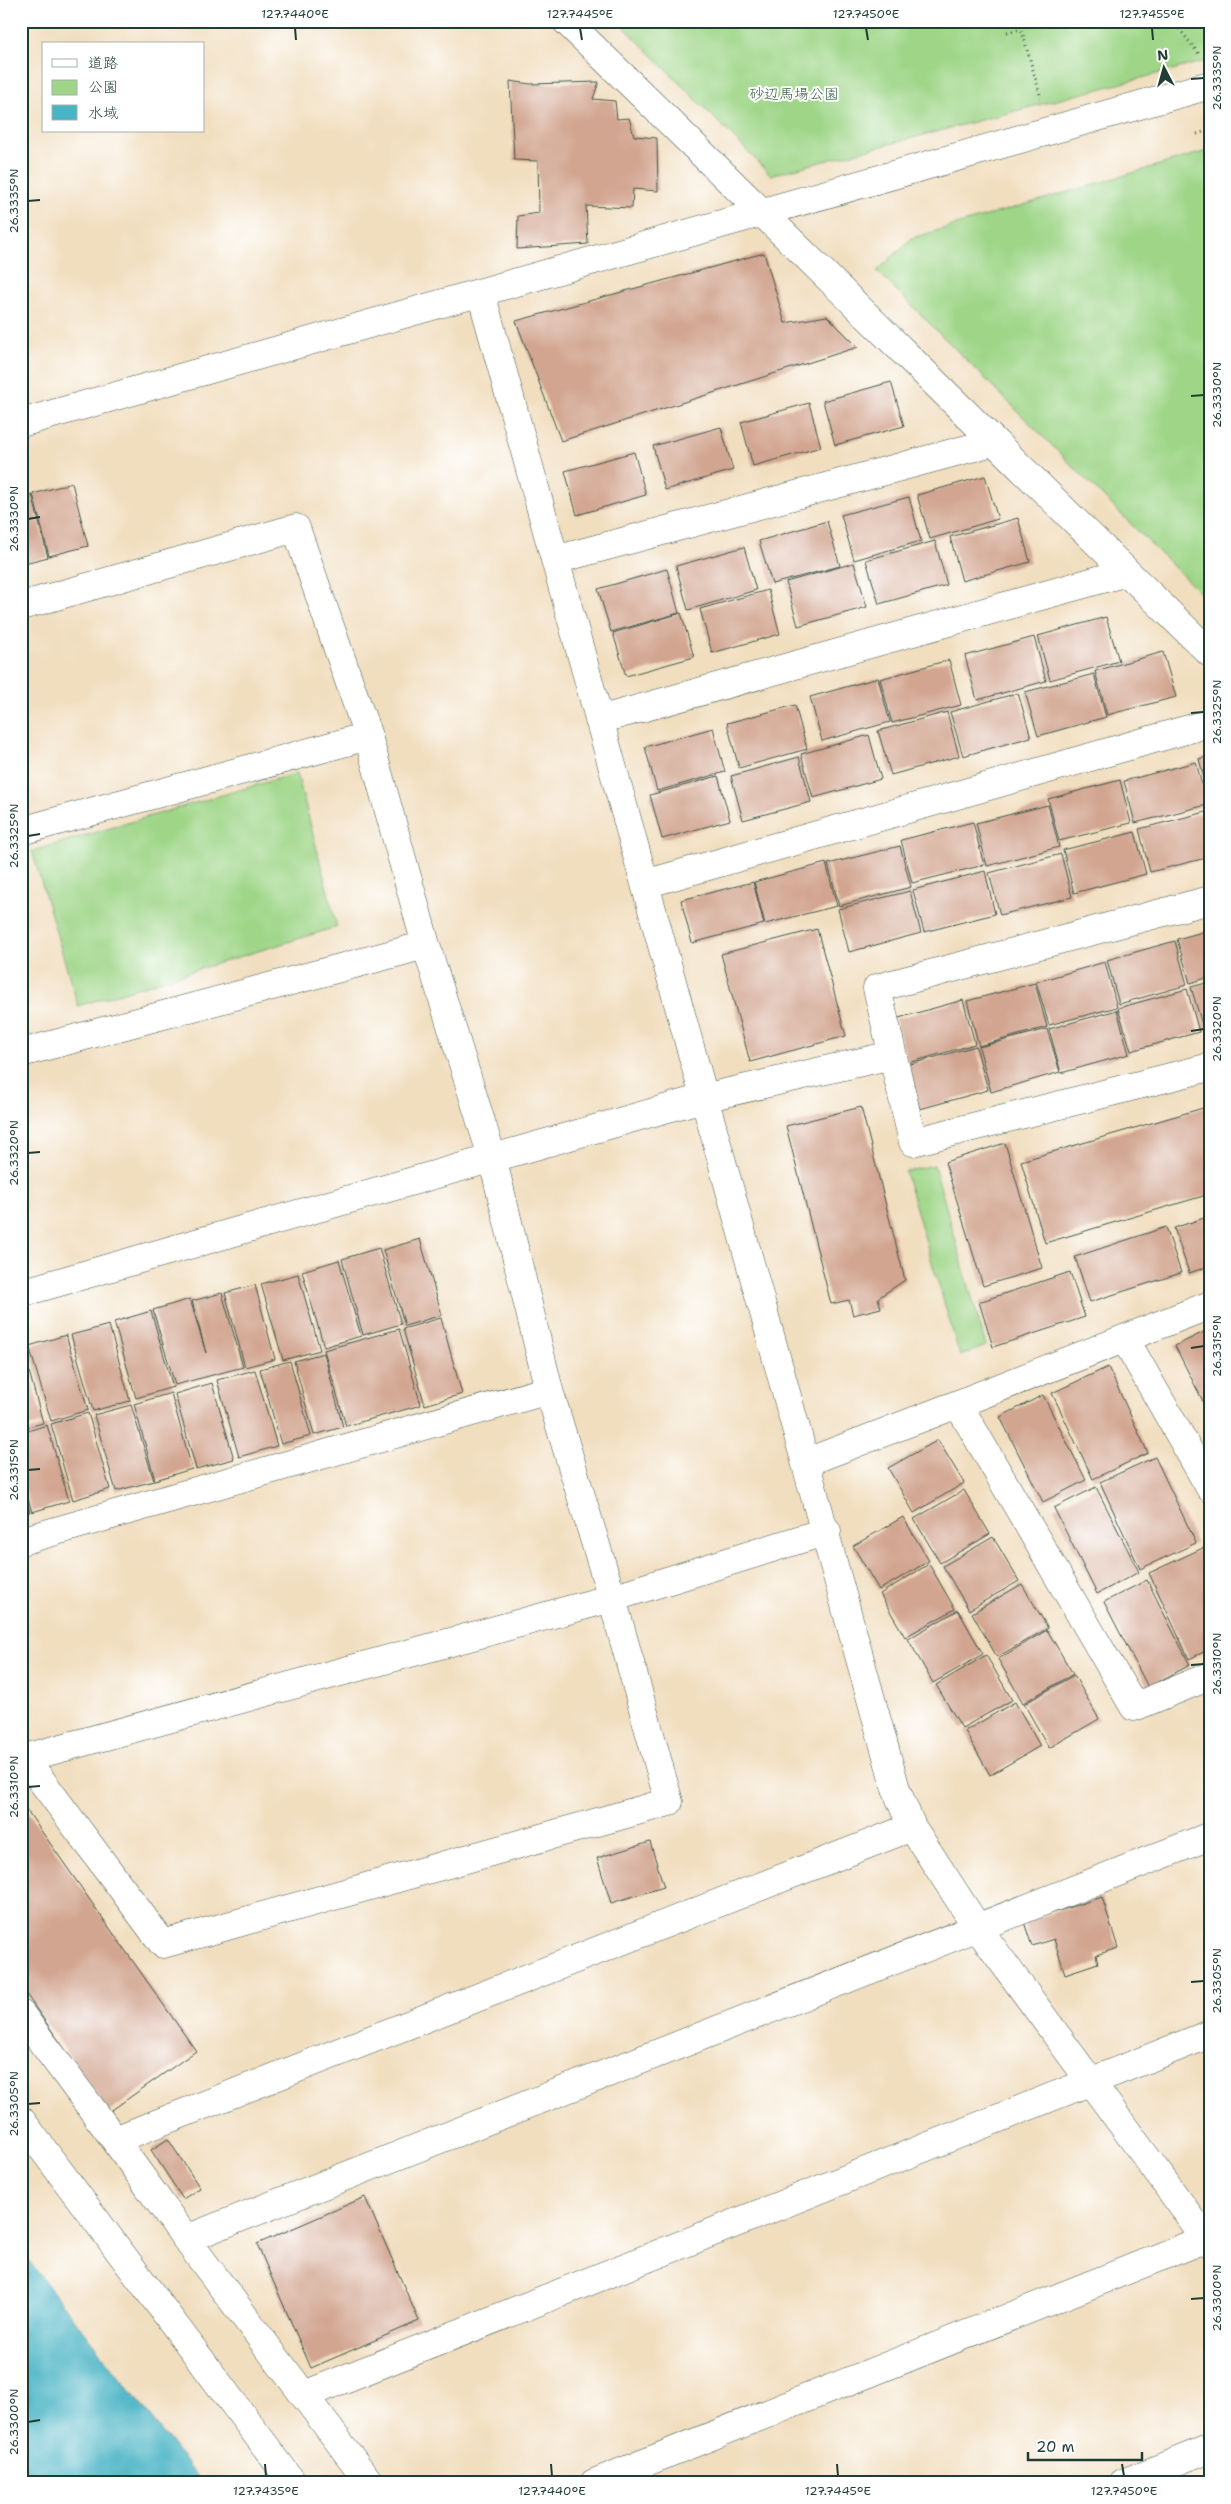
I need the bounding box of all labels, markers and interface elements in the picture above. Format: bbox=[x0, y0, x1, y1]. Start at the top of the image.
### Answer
text: 127.7440°E bbox=[261, 6, 329, 22]
text: 127.7445°E bbox=[547, 6, 613, 22]
text: 127.7450°E bbox=[833, 6, 899, 22]
text: 127.7455°E bbox=[1119, 6, 1185, 22]
legend bbox=[42, 42, 205, 132]
north arrow bbox=[1138, 42, 1188, 92]
text: N bbox=[1156, 46, 1169, 65]
text: 26.3335°N bbox=[1209, 46, 1225, 110]
text: 道路 bbox=[88, 53, 118, 73]
text: 公園 bbox=[88, 77, 118, 97]
park label: 砂辺馬場公園 bbox=[749, 84, 839, 104]
text: 水域 bbox=[88, 103, 118, 123]
text: 26.3335°N bbox=[6, 169, 22, 233]
text: 26.3330°N bbox=[1209, 362, 1225, 428]
text: 26.3330°N bbox=[6, 486, 22, 552]
text: 26.3325°N bbox=[1209, 680, 1225, 744]
text: 26.3325°N bbox=[6, 804, 22, 868]
text: 26.3320°N bbox=[1209, 996, 1225, 1062]
text: 26.3320°N bbox=[6, 1120, 22, 1186]
text: 26.3315°N bbox=[1209, 1315, 1225, 1377]
text: 26.3315°N bbox=[6, 1439, 22, 1501]
text: 26.3310°N bbox=[1209, 1633, 1225, 1695]
text: 26.3310°N bbox=[6, 1756, 22, 1818]
text: 26.3305°N bbox=[1209, 1948, 1225, 2014]
text: 26.3305°N bbox=[6, 2071, 22, 2137]
text: 26.3300°N bbox=[1209, 2265, 1225, 2331]
text: 26.3300°N bbox=[6, 2389, 22, 2455]
scale bar bbox=[1028, 2429, 1142, 2461]
text: 20 m bbox=[1036, 2437, 1075, 2457]
text: 127.7435°E bbox=[233, 2483, 299, 2499]
text: 127.7440°E bbox=[518, 2483, 586, 2499]
text: 127.7445°E bbox=[805, 2483, 871, 2499]
text: 127.7450°E bbox=[1091, 2483, 1157, 2499]

